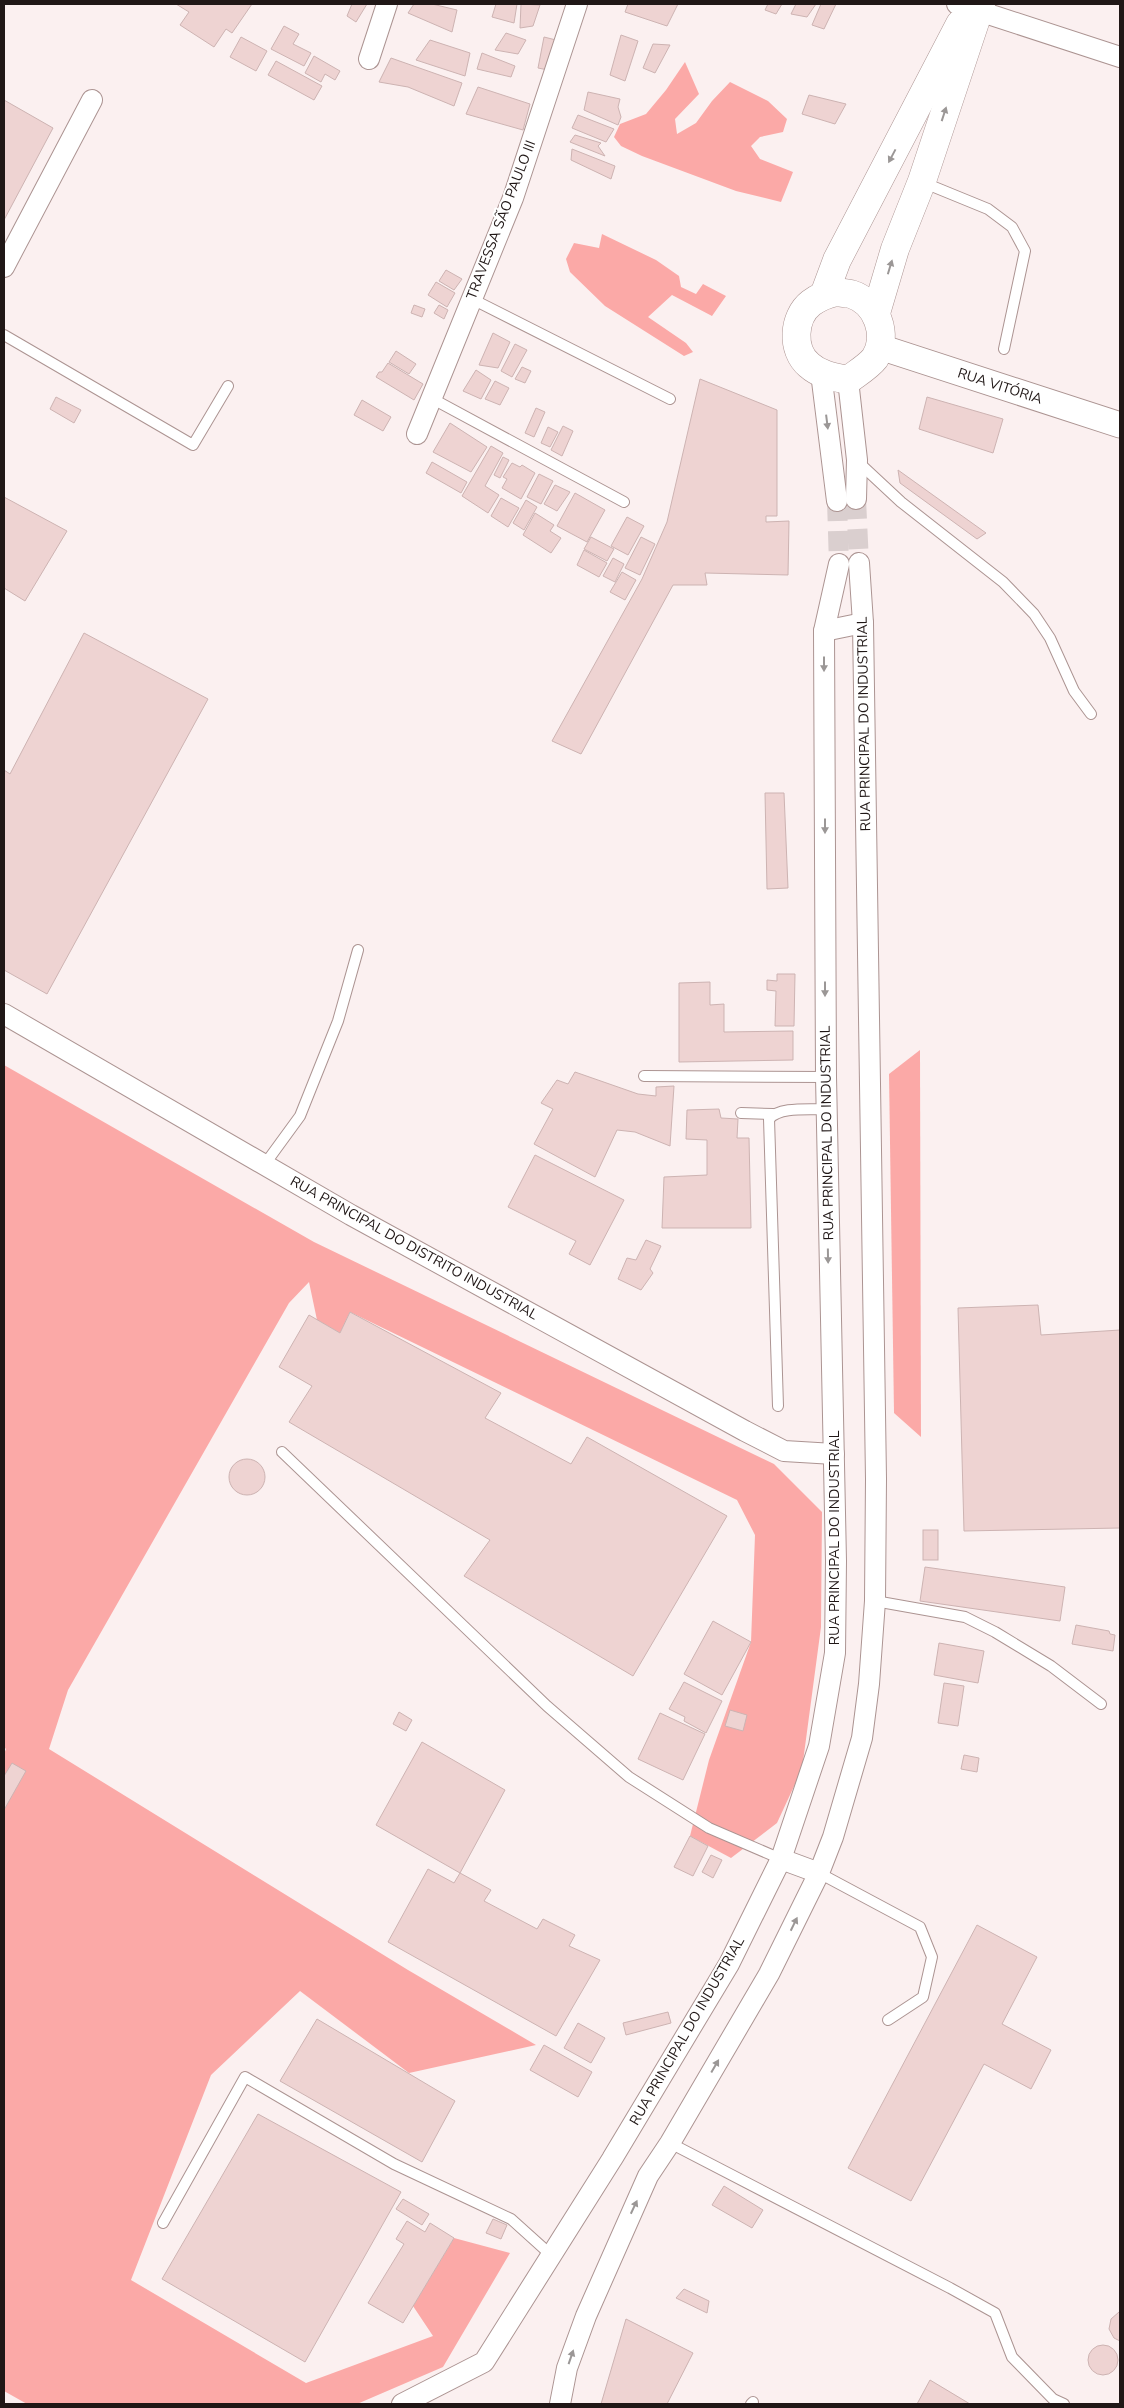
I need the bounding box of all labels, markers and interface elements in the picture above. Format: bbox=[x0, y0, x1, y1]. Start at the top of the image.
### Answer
one-way arrow bbox=[941, 106, 949, 121]
street label: TRAVESSA SÃO PAULO III bbox=[462, 138, 540, 302]
one-way arrow bbox=[888, 149, 896, 163]
one-way arrow bbox=[886, 259, 894, 274]
street label: RUA VITÓRIA bbox=[955, 363, 1045, 409]
one-way arrow bbox=[823, 414, 831, 430]
street label: RUA PRINCIPAL DO INDUSTRIAL bbox=[853, 616, 875, 831]
one-way arrow bbox=[820, 656, 828, 672]
one-way arrow bbox=[821, 819, 829, 835]
one-way arrow bbox=[821, 981, 829, 997]
street label: RUA PRINCIPAL DO INDUSTRIAL bbox=[816, 1025, 838, 1240]
street label: RUA PRINCIPAL DO DISTRITO INDUSTRIAL bbox=[287, 1172, 542, 1324]
one-way arrow bbox=[825, 1249, 833, 1265]
street label: RUA PRINCIPAL DO INDUSTRIAL bbox=[825, 1430, 844, 1645]
one-way arrow bbox=[790, 1917, 798, 1932]
street label: RUA PRINCIPAL DO INDUSTRIAL bbox=[625, 1933, 749, 2129]
one-way arrow bbox=[710, 2060, 719, 2073]
one-way arrow bbox=[630, 2200, 638, 2214]
one-way arrow bbox=[568, 2349, 576, 2364]

